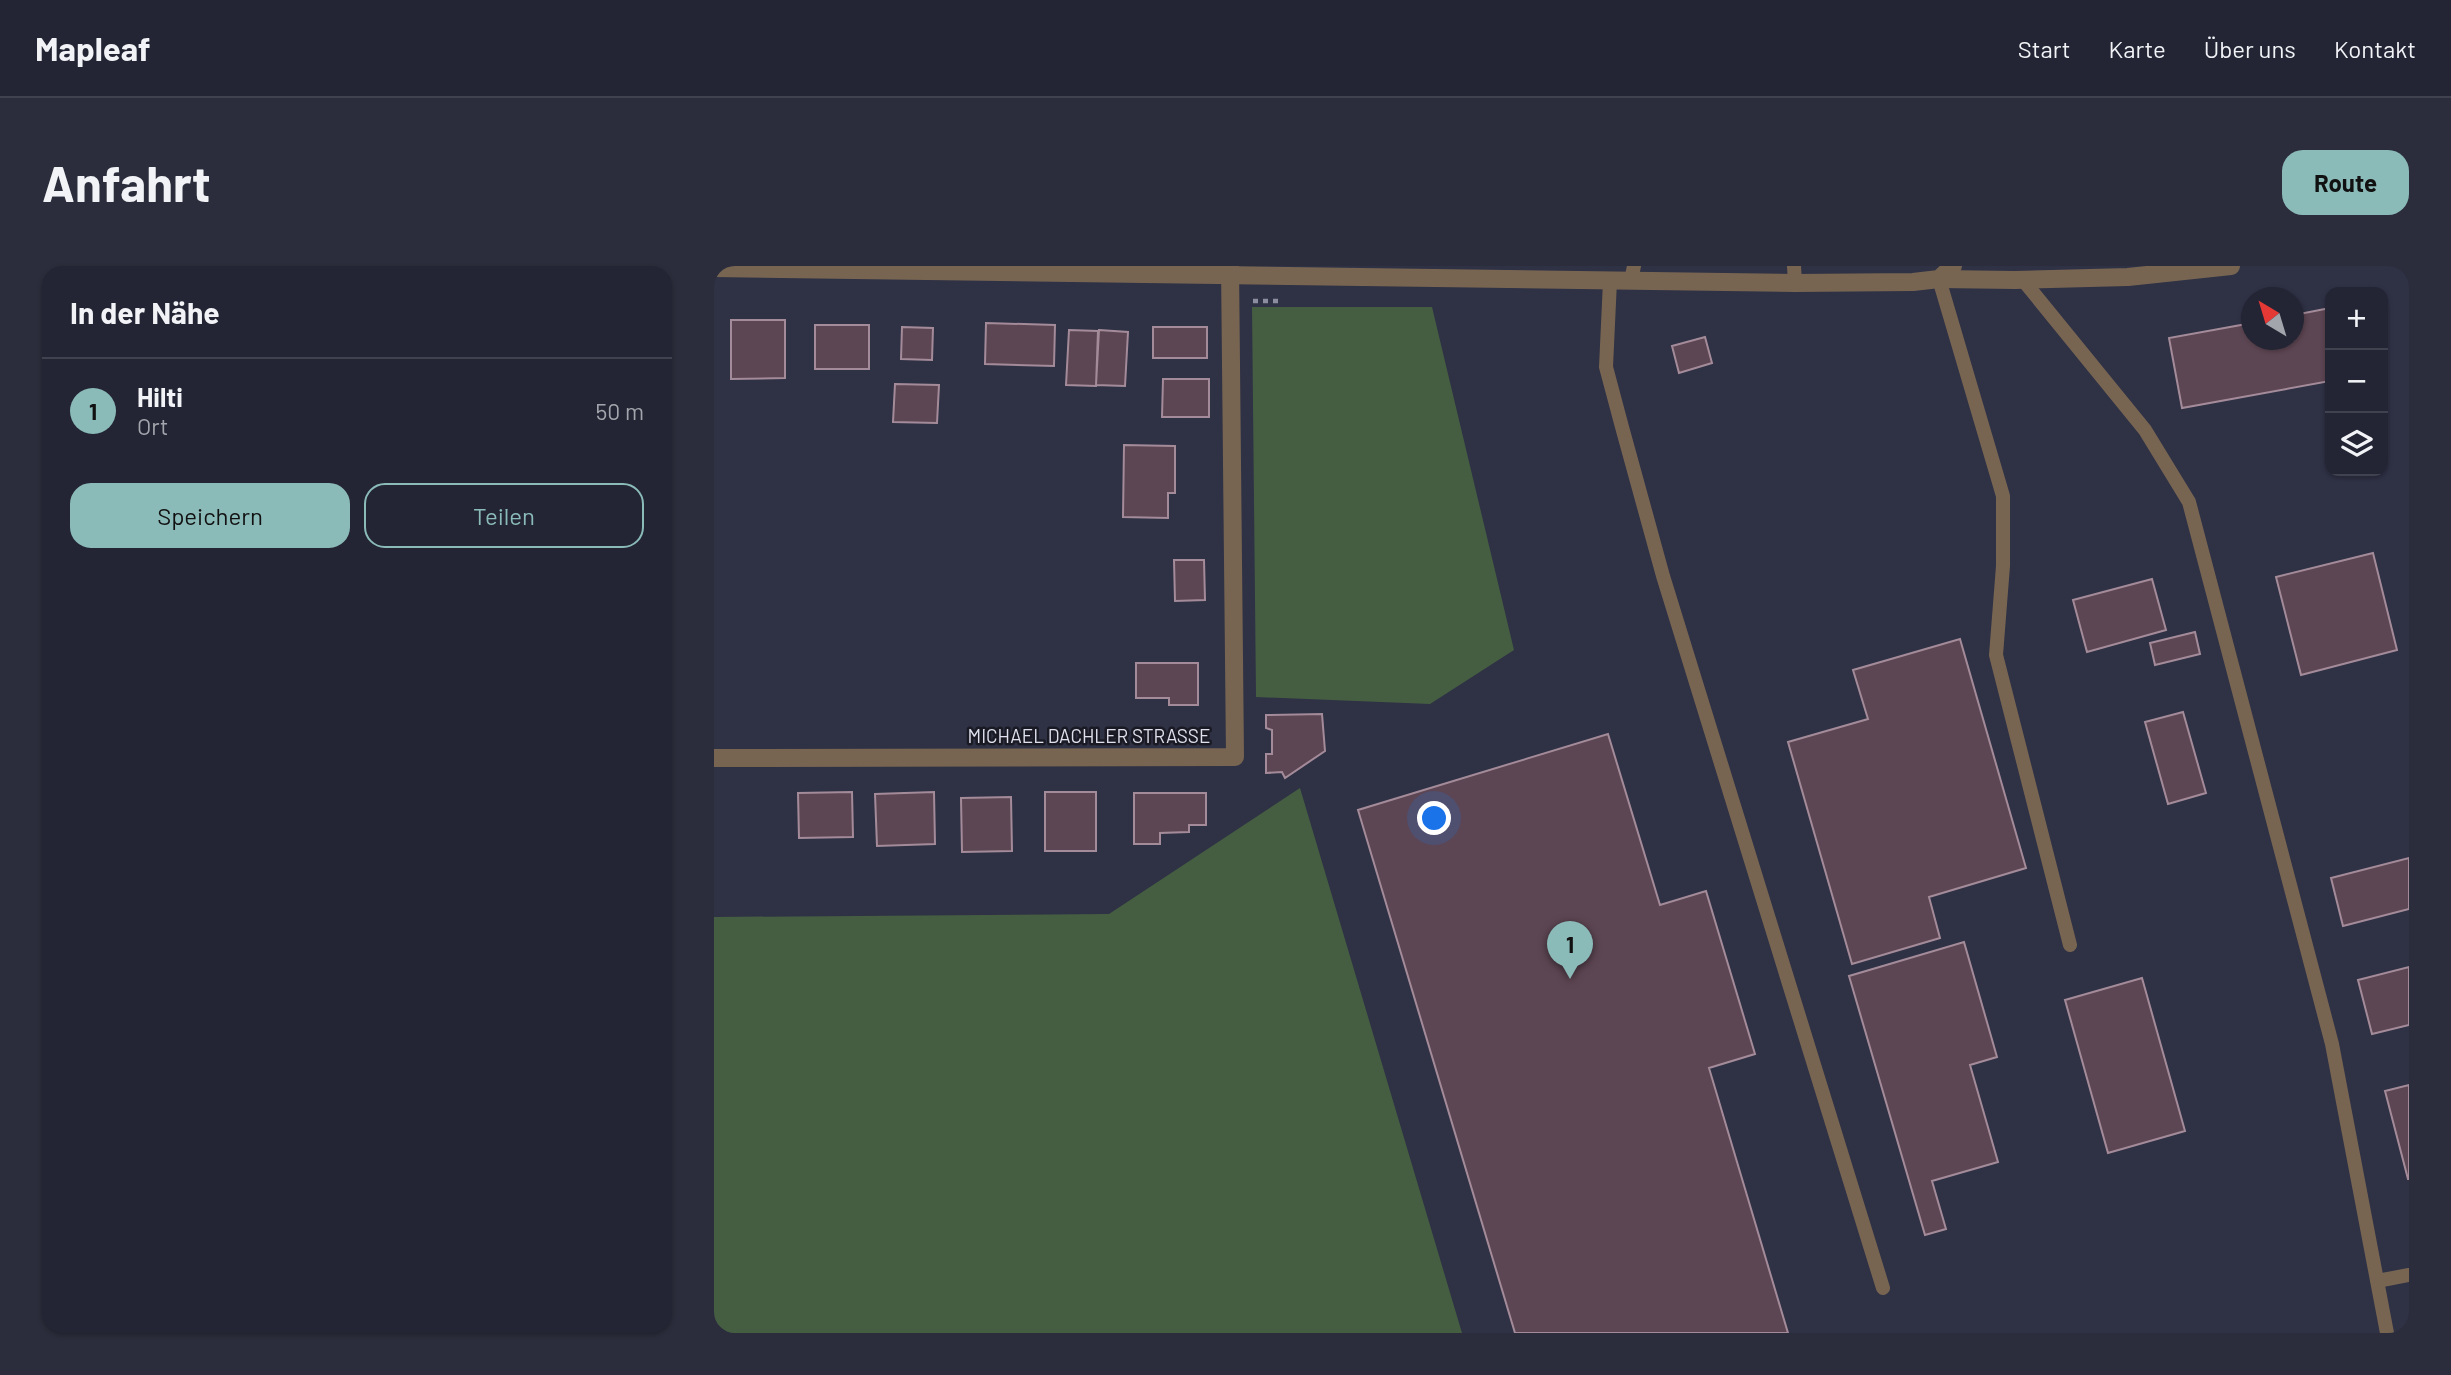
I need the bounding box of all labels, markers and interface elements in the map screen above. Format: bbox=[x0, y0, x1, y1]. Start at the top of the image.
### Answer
text: Mapleaf bbox=[35, 28, 151, 68]
text: Start bbox=[2018, 34, 2071, 63]
text: Karte bbox=[2109, 34, 2166, 63]
text: Über uns bbox=[2204, 34, 2296, 63]
text: Kontakt bbox=[2334, 34, 2416, 63]
button: Route bbox=[2282, 150, 2409, 215]
text: Anfahrt bbox=[42, 153, 211, 212]
north arrow bbox=[2241, 287, 2304, 350]
map controls bbox=[2325, 287, 2388, 476]
button: + bbox=[2325, 287, 2388, 350]
text: In der Nähe bbox=[70, 294, 220, 330]
button: − bbox=[2325, 350, 2388, 413]
text: Hilti bbox=[137, 381, 183, 412]
text: 1 bbox=[89, 397, 97, 425]
text: 50 m bbox=[596, 397, 644, 425]
text: Ort bbox=[137, 412, 168, 440]
button: layers bbox=[2325, 413, 2388, 476]
button: Speichern bbox=[70, 483, 350, 548]
button: Teilen bbox=[364, 483, 644, 548]
street label: MICHAEL DACHLER STRASSE bbox=[968, 724, 1210, 747]
your location bbox=[1417, 801, 1451, 835]
pin: 1 bbox=[1547, 921, 1593, 979]

